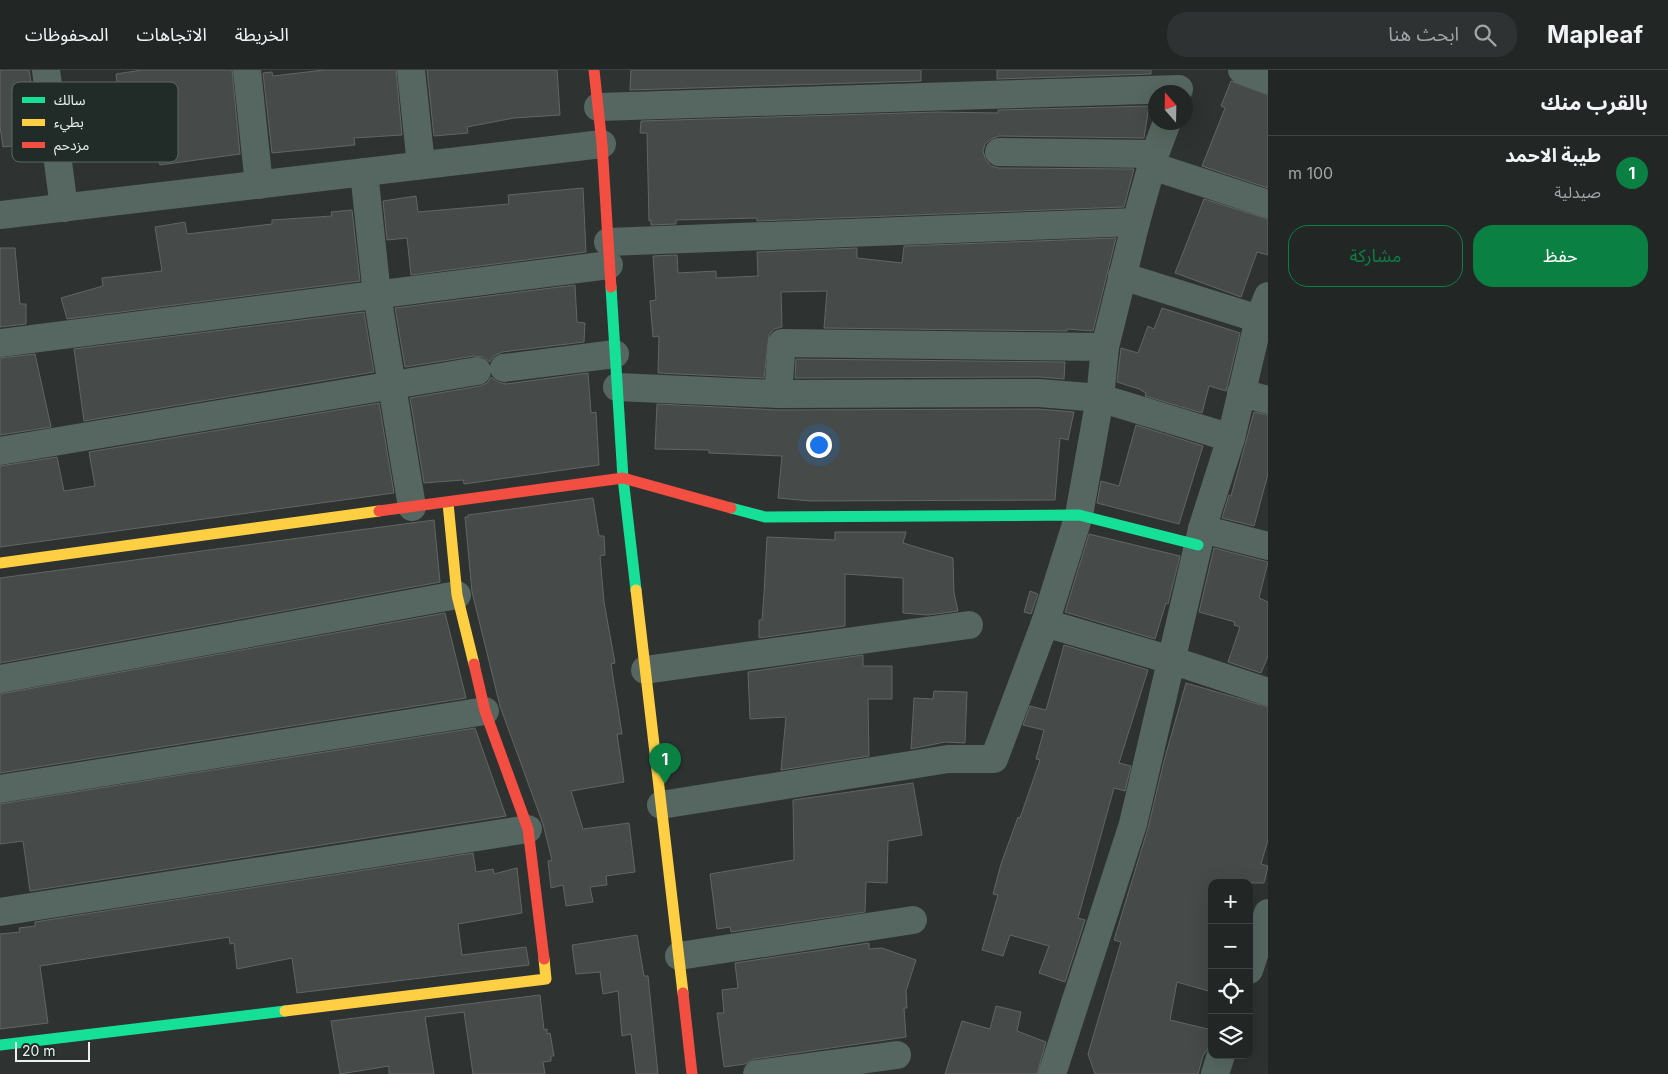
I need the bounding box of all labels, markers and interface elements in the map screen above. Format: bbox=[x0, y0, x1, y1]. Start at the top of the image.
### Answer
search box bbox=[1167, 12, 1517, 57]
text: Mapleaf bbox=[1547, 20, 1643, 49]
icon: search bbox=[1471, 21, 1499, 49]
text: ابحث هنا bbox=[1388, 23, 1459, 46]
text: المحفوظات bbox=[25, 24, 109, 45]
text: الاتجاهات bbox=[137, 24, 207, 45]
text: الخريطة bbox=[235, 24, 289, 45]
legend bbox=[12, 82, 178, 162]
north arrow bbox=[1148, 85, 1193, 130]
text: بالقرب منك bbox=[1541, 90, 1648, 115]
text: سالك bbox=[54, 91, 86, 108]
text: بطيء bbox=[54, 113, 84, 133]
text: مزدحم bbox=[54, 136, 89, 156]
text: طيبة الاحمد bbox=[1505, 144, 1601, 167]
text: 100 m bbox=[1288, 163, 1333, 183]
text: 1 bbox=[1629, 163, 1635, 183]
text: صيدلية bbox=[1554, 182, 1601, 202]
button: مشاركة bbox=[1288, 225, 1463, 287]
button: حفظ bbox=[1473, 225, 1648, 287]
your location bbox=[806, 432, 832, 458]
pin: 1 bbox=[649, 743, 681, 784]
map controls bbox=[1208, 879, 1253, 1059]
button: + bbox=[1208, 879, 1253, 924]
button: − bbox=[1208, 924, 1253, 969]
button: locate bbox=[1208, 969, 1253, 1014]
button: layers bbox=[1208, 1014, 1253, 1059]
scale bar bbox=[15, 1039, 90, 1062]
text: 20 m bbox=[22, 1042, 56, 1059]

